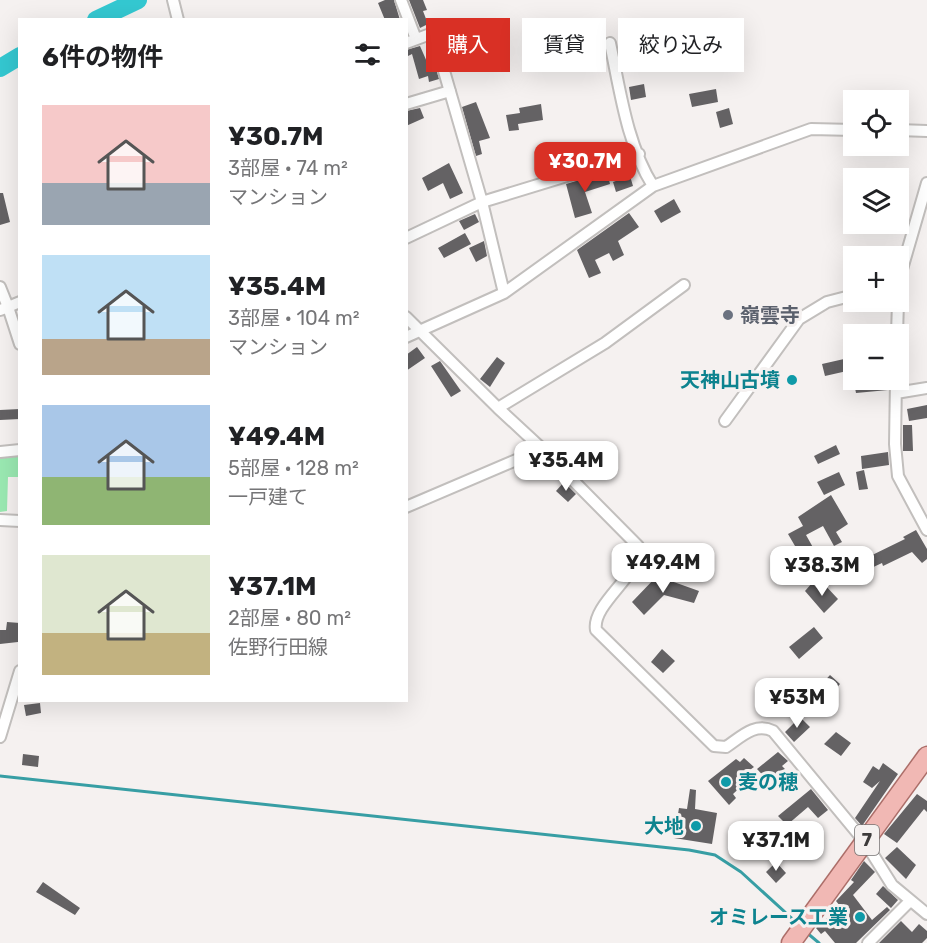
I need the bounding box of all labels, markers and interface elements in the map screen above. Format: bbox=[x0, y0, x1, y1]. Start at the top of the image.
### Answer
chip: 購入 bbox=[426, 18, 510, 72]
chip: 賃貸 bbox=[522, 18, 606, 72]
chip: 絞り込み bbox=[618, 18, 744, 72]
icon: filters bbox=[351, 38, 384, 71]
text: 6件の物件 bbox=[42, 42, 163, 73]
map controls bbox=[843, 90, 909, 390]
button: locate bbox=[843, 90, 909, 156]
text: ¥30.7M bbox=[228, 121, 324, 152]
icon: home bbox=[90, 129, 162, 201]
pin: ¥30.7M bbox=[536, 142, 634, 193]
text: ¥30.7M bbox=[548, 149, 622, 173]
text: 3部屋 · 74 m² bbox=[228, 156, 348, 180]
button: layers bbox=[843, 168, 909, 234]
text: マンション bbox=[228, 185, 328, 209]
button: + bbox=[843, 246, 909, 312]
text: ¥35.4M bbox=[228, 271, 326, 302]
icon: home bbox=[90, 279, 162, 351]
place label: 嶺雲寺 bbox=[740, 303, 800, 327]
text: 3部屋 · 104 m² bbox=[228, 306, 360, 330]
marker: 嶺雲寺 bbox=[721, 308, 735, 322]
button: − bbox=[843, 324, 909, 390]
text: マンション bbox=[228, 335, 328, 359]
place label: 天神山古墳 bbox=[680, 368, 780, 392]
marker: 天神山古墳 bbox=[785, 373, 799, 387]
text: ¥49.4M bbox=[228, 421, 325, 452]
icon: home bbox=[90, 429, 162, 501]
pin: ¥35.4M bbox=[517, 441, 615, 492]
text: ¥35.4M bbox=[528, 448, 604, 472]
text: 5部屋 · 128 m² bbox=[228, 456, 359, 480]
text: 一戸建て bbox=[228, 485, 308, 509]
pin: ¥49.4M bbox=[614, 543, 712, 594]
pin: ¥38.3M bbox=[773, 546, 871, 597]
text: ¥49.4M bbox=[626, 550, 700, 574]
text: ¥38.3M bbox=[784, 553, 860, 577]
text: ¥37.1M bbox=[228, 571, 317, 602]
icon: home bbox=[90, 579, 162, 651]
text: 2部屋 · 80 m² bbox=[228, 606, 351, 630]
text: 佐野行田線 bbox=[228, 635, 328, 659]
pin: ¥53M bbox=[761, 678, 833, 729]
text: ¥53M bbox=[769, 685, 825, 709]
place label: 麦の穂 bbox=[738, 770, 799, 794]
marker: 麦の穂 bbox=[719, 775, 733, 789]
place label: 大地 bbox=[644, 814, 684, 838]
marker: 大地 bbox=[689, 819, 703, 833]
pin: ¥37.1M bbox=[727, 821, 825, 872]
road number: 7 bbox=[855, 825, 879, 855]
text: ¥37.1M bbox=[742, 828, 810, 852]
place label: オミレース工業 bbox=[709, 905, 848, 929]
marker: オミレース工業 bbox=[853, 910, 867, 924]

